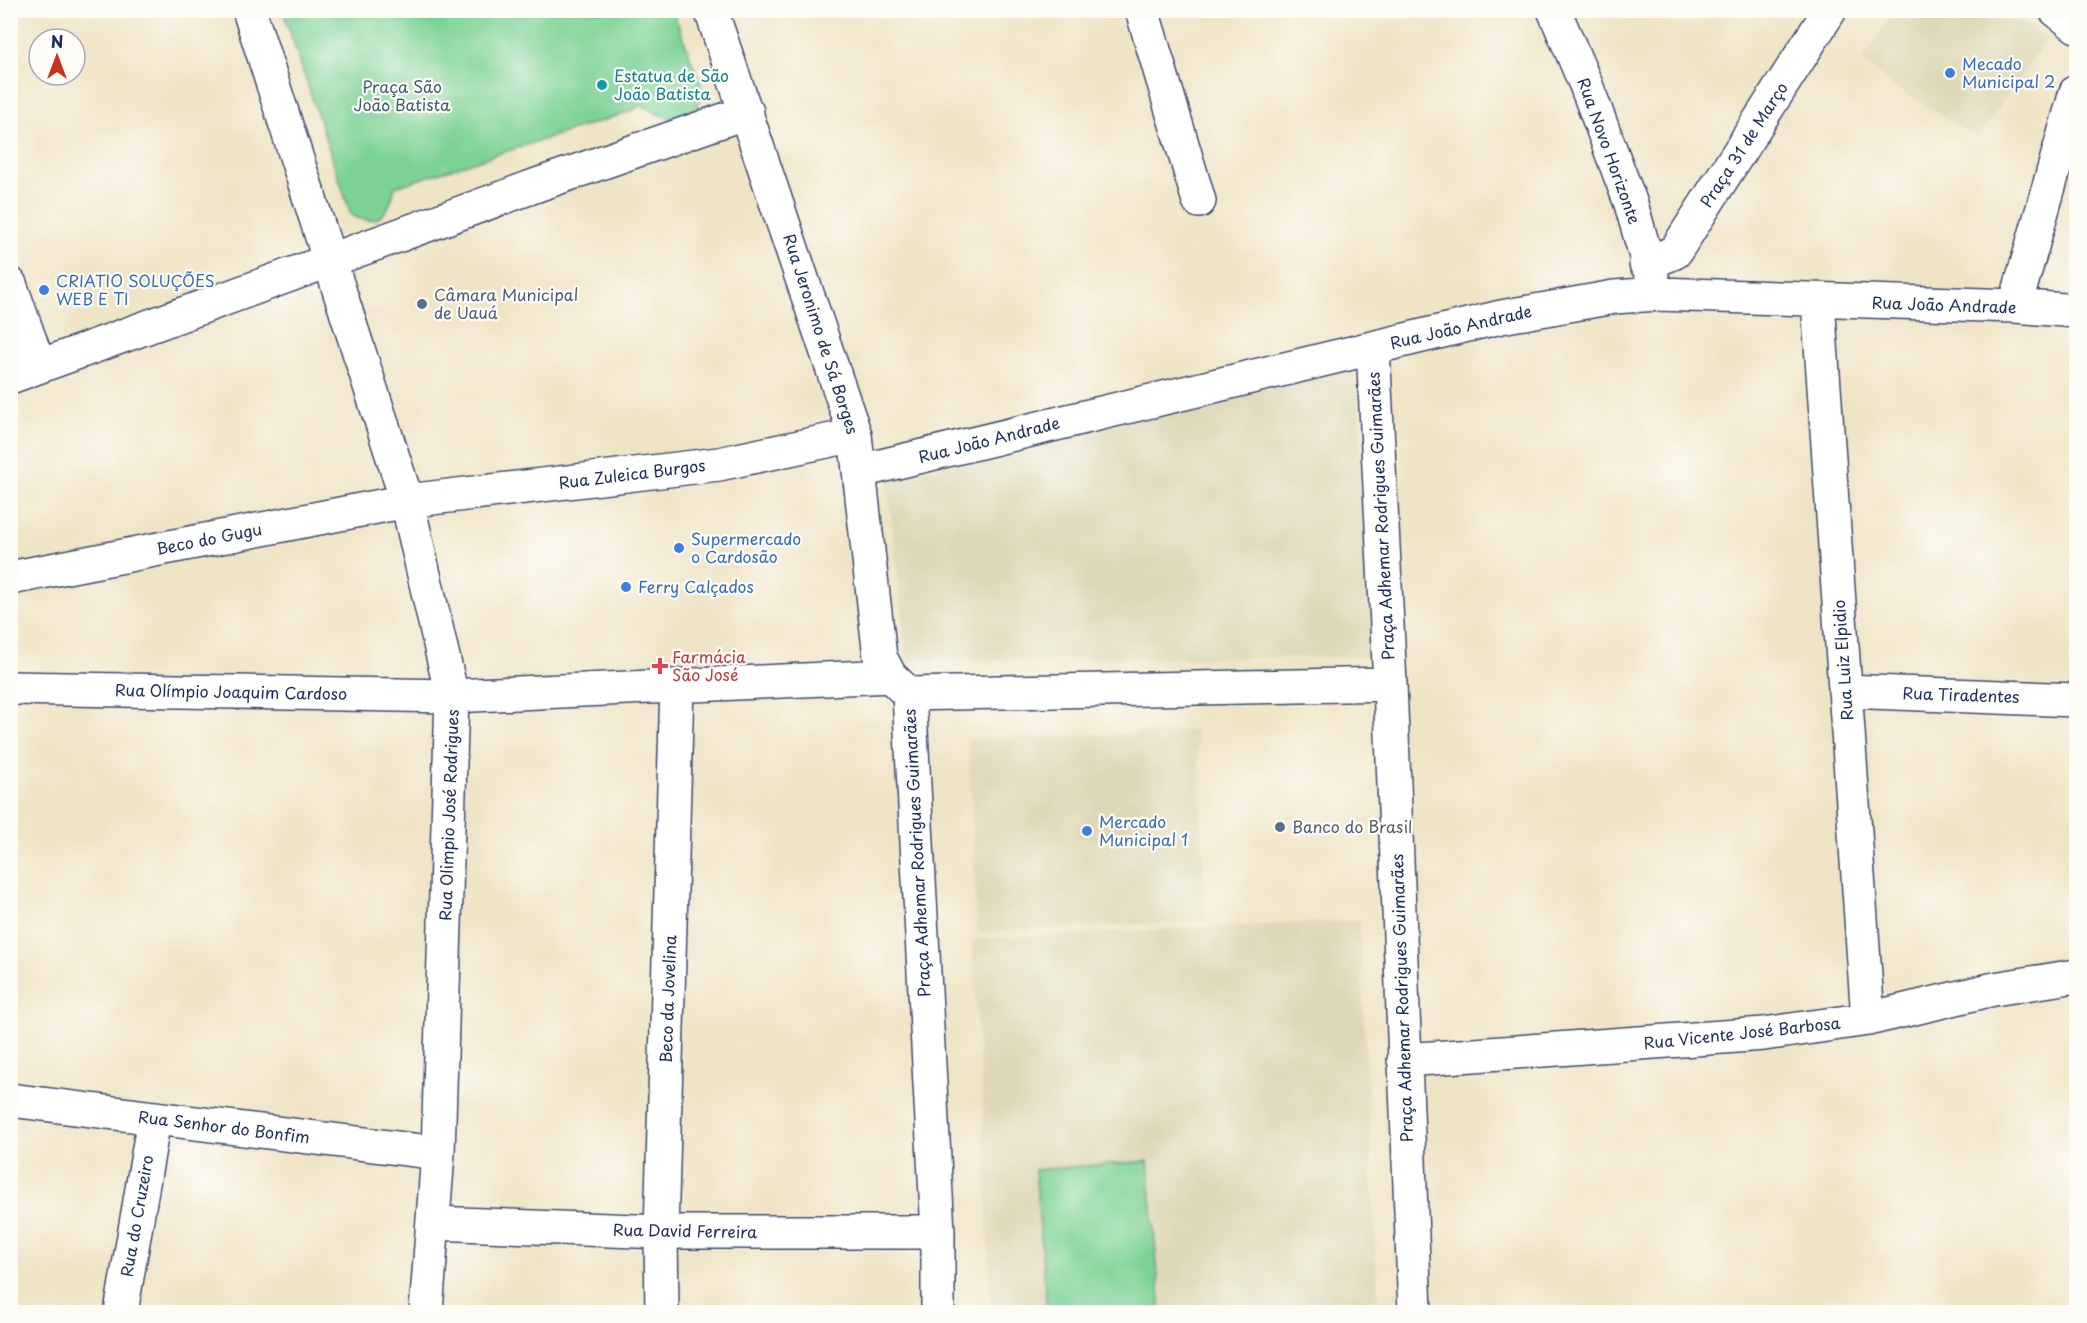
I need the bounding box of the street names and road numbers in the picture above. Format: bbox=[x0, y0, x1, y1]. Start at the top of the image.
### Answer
street label: Rua Novo Horizonte bbox=[1572, 74, 1648, 227]
street label: Praça 31 de Março bbox=[1693, 77, 1793, 212]
street label: Rua Jeronimo de Sá Borges bbox=[778, 230, 866, 437]
street label: Rua João Andrade bbox=[1871, 289, 2017, 319]
street label: Rua João Andrade bbox=[1388, 298, 1534, 354]
street label: Praça Adhemar Rodrigues Guimarães bbox=[1360, 371, 1400, 661]
street label: Rua João Andrade bbox=[916, 410, 1062, 468]
street label: Rua Zuleica Burgos bbox=[557, 452, 707, 494]
street label: Beco do Gugu bbox=[154, 516, 264, 560]
street label: Rua Luiz Elpidio bbox=[1826, 599, 1858, 721]
street label: Rua Olímpio Joaquim Cardoso bbox=[115, 677, 347, 705]
street label: Rua Tiradentes bbox=[1902, 680, 2020, 708]
street label: Praça Adhemar Rodrigues Guimarães bbox=[896, 708, 936, 998]
street label: Rua Olimpio José Rodrigues bbox=[432, 709, 464, 921]
street label: Praça Adhemar Rodrigues Guimarães bbox=[1384, 853, 1418, 1143]
street label: Beco da Jovelina bbox=[653, 934, 681, 1063]
street label: Rua Vicente José Barbosa bbox=[1642, 1010, 1841, 1054]
street label: Rua Senhor do Bonfim bbox=[137, 1104, 311, 1148]
street label: Rua do Cruzeiro bbox=[113, 1153, 159, 1279]
street label: Rua David Ferreira bbox=[613, 1217, 757, 1243]

